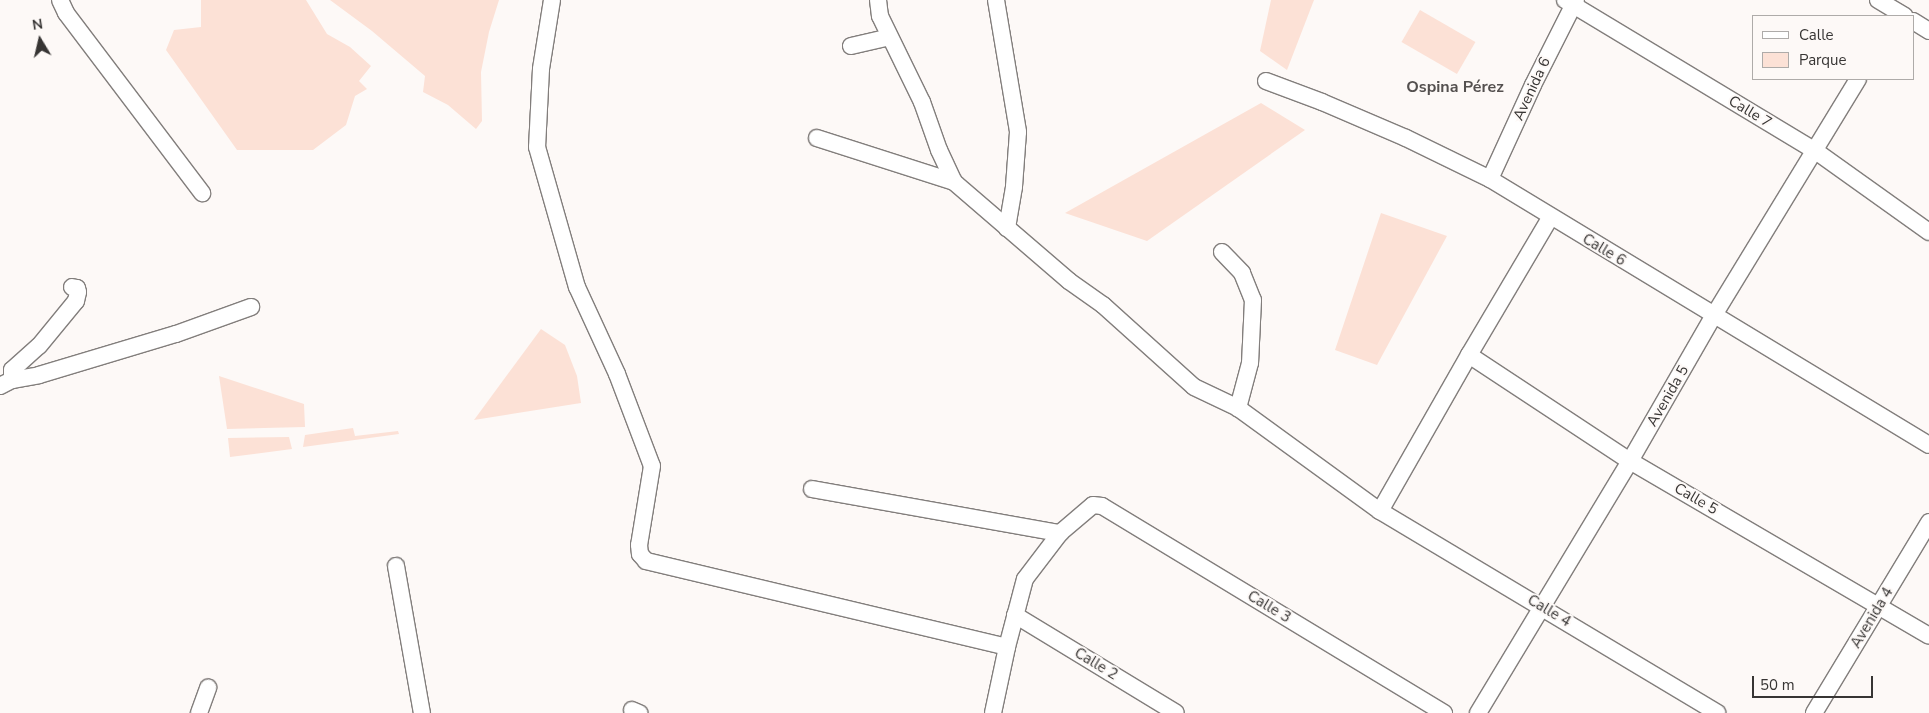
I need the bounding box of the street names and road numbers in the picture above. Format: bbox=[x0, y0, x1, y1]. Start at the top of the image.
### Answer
street label: Avenida 6 bbox=[1510, 55, 1554, 123]
street label: Calle 7 bbox=[1725, 92, 1775, 132]
street label: Calle 6 bbox=[1579, 230, 1629, 270]
street label: Avenida 5 bbox=[1643, 362, 1693, 430]
street label: Calle 5 bbox=[1671, 479, 1721, 519]
street label: Avenida 4 bbox=[1847, 584, 1897, 652]
street label: Calle 3 bbox=[1244, 587, 1294, 627]
street label: Calle 4 bbox=[1524, 591, 1574, 631]
street label: Calle 2 bbox=[1071, 644, 1121, 684]

